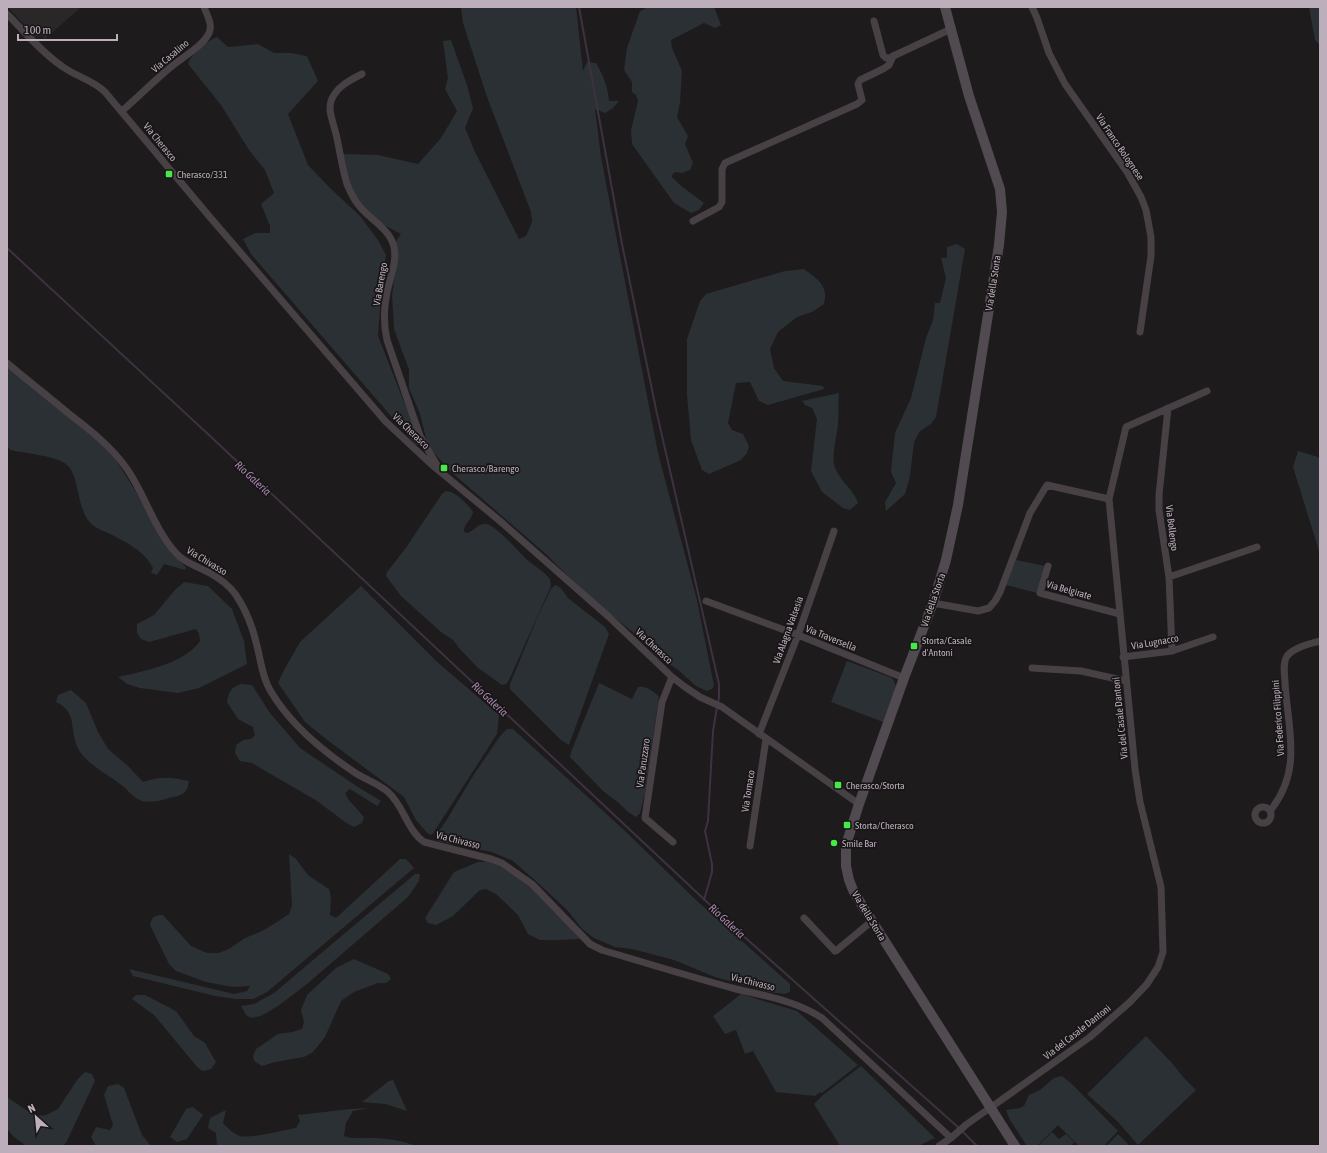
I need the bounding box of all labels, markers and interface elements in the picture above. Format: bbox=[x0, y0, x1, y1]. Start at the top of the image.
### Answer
scale bar bbox=[18, 16, 117, 42]
text: 100 m bbox=[24, 23, 51, 37]
street label: Via Casalino bbox=[149, 37, 191, 75]
street label: Via Franco Bolognese bbox=[1094, 112, 1146, 183]
street label: Via Cherasco bbox=[141, 120, 179, 164]
marker: Cherasco/331 bbox=[164, 169, 174, 179]
place label: Cherasco/331 bbox=[177, 169, 228, 180]
street label: Via della Storta bbox=[983, 254, 1003, 311]
street label: Via Barengo bbox=[371, 261, 389, 306]
street label: Via Cherasco bbox=[390, 411, 432, 451]
water label: Rio Galeria bbox=[233, 459, 273, 497]
marker: Cherasco/Barengo bbox=[439, 463, 449, 473]
place label: Cherasco/Barengo bbox=[452, 463, 519, 474]
street label: Via Bollengo bbox=[1164, 504, 1180, 552]
street label: Via Chivasso bbox=[185, 545, 229, 578]
street label: Via della Storta bbox=[919, 571, 947, 628]
street label: Via Belgirate bbox=[1045, 578, 1093, 602]
street label: Via Alagna Valsesia bbox=[771, 594, 805, 665]
street label: Via Traversella bbox=[804, 623, 858, 653]
street label: Via Cherasco bbox=[633, 626, 675, 666]
street label: Via Lugnacco bbox=[1130, 632, 1180, 652]
place label: Storta/Casale d'Antoni bbox=[922, 635, 972, 658]
marker: Storta/Casale d'Antoni bbox=[909, 641, 919, 651]
street label: Via del Casale Dantoni bbox=[1110, 677, 1130, 759]
water label: Rio Galeria bbox=[470, 680, 510, 718]
street label: Via Federico Filippini bbox=[1270, 680, 1286, 756]
street label: Via Paruzzaro bbox=[634, 737, 652, 788]
street label: Via Tornaco bbox=[739, 769, 757, 813]
marker: Cherasco/Storta bbox=[833, 780, 843, 790]
place label: Cherasco/Storta bbox=[846, 780, 905, 791]
marker: Storta/Cherasco bbox=[842, 820, 852, 830]
place label: Storta/Cherasco bbox=[855, 820, 914, 831]
street label: Via Chivasso bbox=[435, 829, 482, 851]
marker: Smile Bar bbox=[829, 838, 839, 848]
place label: Smile Bar bbox=[842, 838, 878, 849]
street label: Via della Storta bbox=[850, 889, 888, 943]
water label: Rio Galeria bbox=[707, 902, 747, 940]
street label: Via Chivasso bbox=[730, 971, 777, 993]
street label: Via del Casale Dantoni bbox=[1041, 1002, 1113, 1062]
north arrow bbox=[16, 1097, 56, 1137]
text: N bbox=[26, 1101, 37, 1115]

